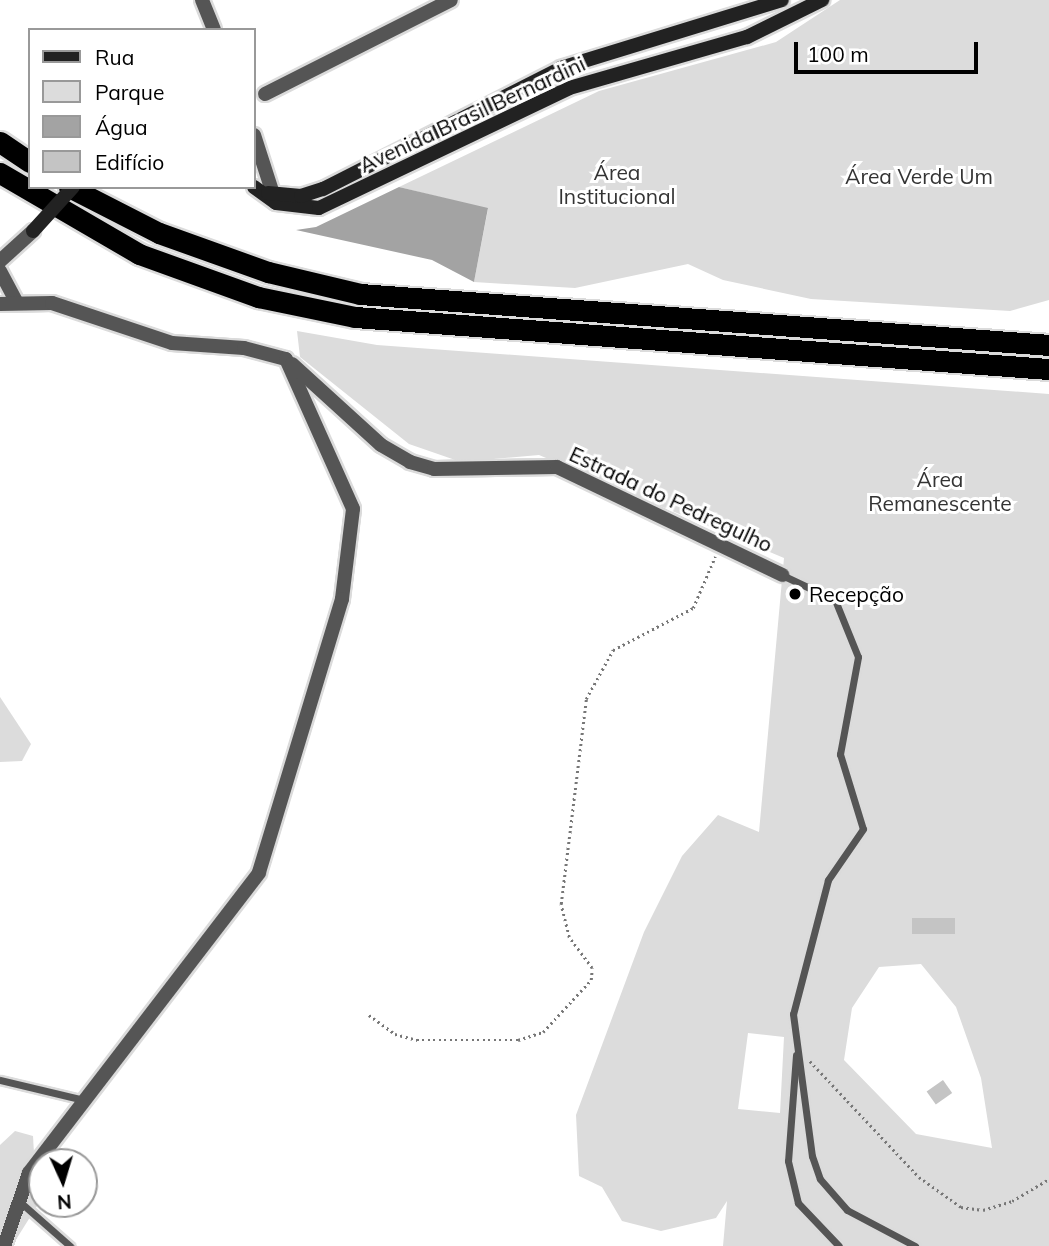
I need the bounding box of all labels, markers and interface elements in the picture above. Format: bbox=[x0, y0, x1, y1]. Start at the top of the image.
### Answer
legend bbox=[28, 28, 256, 189]
scale bar bbox=[797, 28, 981, 72]
text: 100 m bbox=[807, 41, 869, 67]
text: Rua bbox=[95, 44, 134, 70]
street label: Avenida Brasil Bernardini bbox=[355, 51, 589, 177]
text: Parque bbox=[95, 79, 164, 105]
text: Água bbox=[95, 114, 148, 140]
text: Edifício bbox=[95, 149, 164, 175]
park label: Área Institucional bbox=[558, 159, 676, 209]
park label: Área Verde Um bbox=[845, 163, 993, 189]
street label: Estrada do Pedregulho bbox=[566, 441, 776, 557]
park label: Área Remanescente bbox=[868, 466, 1012, 516]
place label: Recepção bbox=[809, 581, 904, 607]
marker: Recepção bbox=[787, 586, 803, 602]
north arrow bbox=[28, 1148, 98, 1218]
text: N bbox=[56, 1189, 72, 1214]

